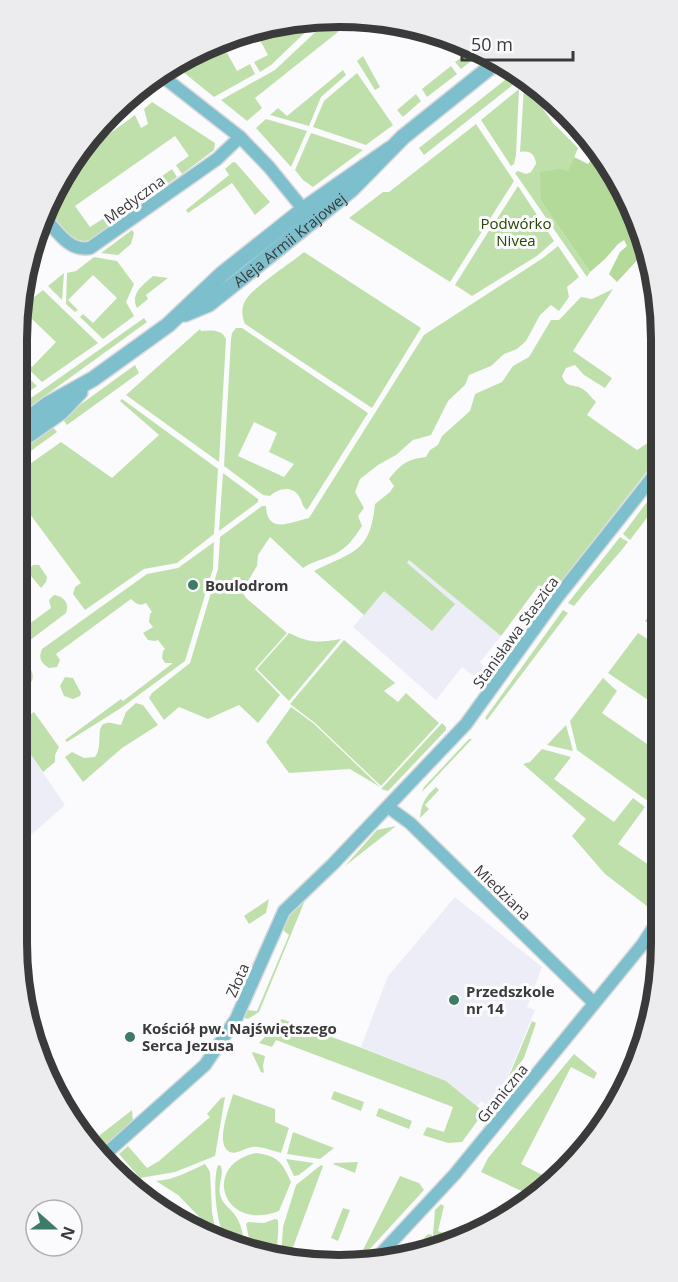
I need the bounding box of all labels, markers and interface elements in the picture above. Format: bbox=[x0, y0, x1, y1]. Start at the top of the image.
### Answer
scale bar bbox=[462, 24, 573, 62]
text: 50 m bbox=[471, 32, 513, 56]
street label: Medyczna bbox=[100, 170, 168, 228]
street label: Aleja Armii Krajowej bbox=[229, 188, 350, 291]
park label: Podwórko Nivea bbox=[481, 213, 551, 250]
street label: Stanisława Staszica bbox=[468, 572, 562, 692]
place label: Boulodrom bbox=[205, 575, 288, 595]
marker: Boulodrom bbox=[186, 578, 200, 592]
street label: Miedziana bbox=[470, 860, 536, 924]
street label: Złota bbox=[221, 960, 253, 1000]
place label: Przedszkole nr 14 bbox=[466, 981, 555, 1018]
marker: Przedszkole nr 14 bbox=[447, 993, 461, 1007]
place label: Kościół pw. Najświętszego Serca Jezusa bbox=[142, 1018, 337, 1055]
marker: Kościół pw. Najświętszego Serca Jezusa bbox=[123, 1030, 137, 1044]
street label: Graniczna bbox=[472, 1059, 532, 1127]
north arrow bbox=[24, 1198, 84, 1258]
text: N bbox=[55, 1223, 81, 1243]

